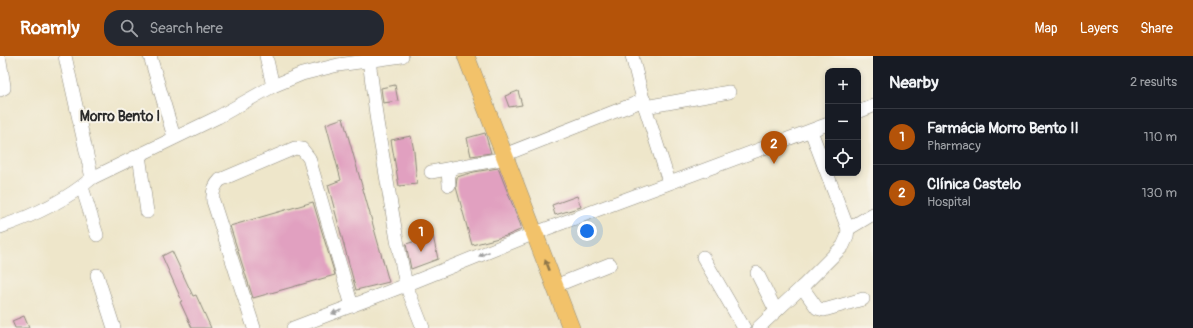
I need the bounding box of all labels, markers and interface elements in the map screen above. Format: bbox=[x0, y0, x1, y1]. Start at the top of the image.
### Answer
search box bbox=[104, 10, 384, 46]
text: Roamly bbox=[20, 16, 80, 40]
icon: search bbox=[118, 17, 140, 39]
text: Search here bbox=[150, 19, 223, 38]
text: Map bbox=[1035, 20, 1058, 37]
text: Layers bbox=[1080, 20, 1118, 37]
text: Share bbox=[1140, 20, 1173, 37]
map controls bbox=[825, 68, 861, 176]
button: + bbox=[825, 68, 861, 104]
text: Nearby bbox=[889, 72, 938, 93]
text: 2 results bbox=[1130, 74, 1177, 90]
button: − bbox=[825, 104, 861, 140]
district label: Morro Bento I bbox=[80, 108, 160, 125]
text: Farmácia Morro Bento II bbox=[927, 119, 1079, 138]
text: 1 bbox=[899, 129, 905, 145]
text: 110 m bbox=[1144, 129, 1177, 145]
pin: 2 bbox=[761, 131, 787, 164]
text: Pharmacy bbox=[927, 138, 981, 154]
button: locate bbox=[825, 140, 861, 176]
text: Clínica Castelo bbox=[927, 175, 1021, 194]
text: 2 bbox=[898, 185, 906, 201]
text: 130 m bbox=[1141, 185, 1177, 201]
text: Hospital bbox=[927, 194, 971, 210]
pin: 1 bbox=[408, 219, 434, 252]
your location bbox=[577, 221, 597, 241]
one-way arrow bbox=[477, 252, 489, 258]
one-way arrow bbox=[544, 259, 550, 271]
one-way arrow bbox=[330, 309, 342, 315]

